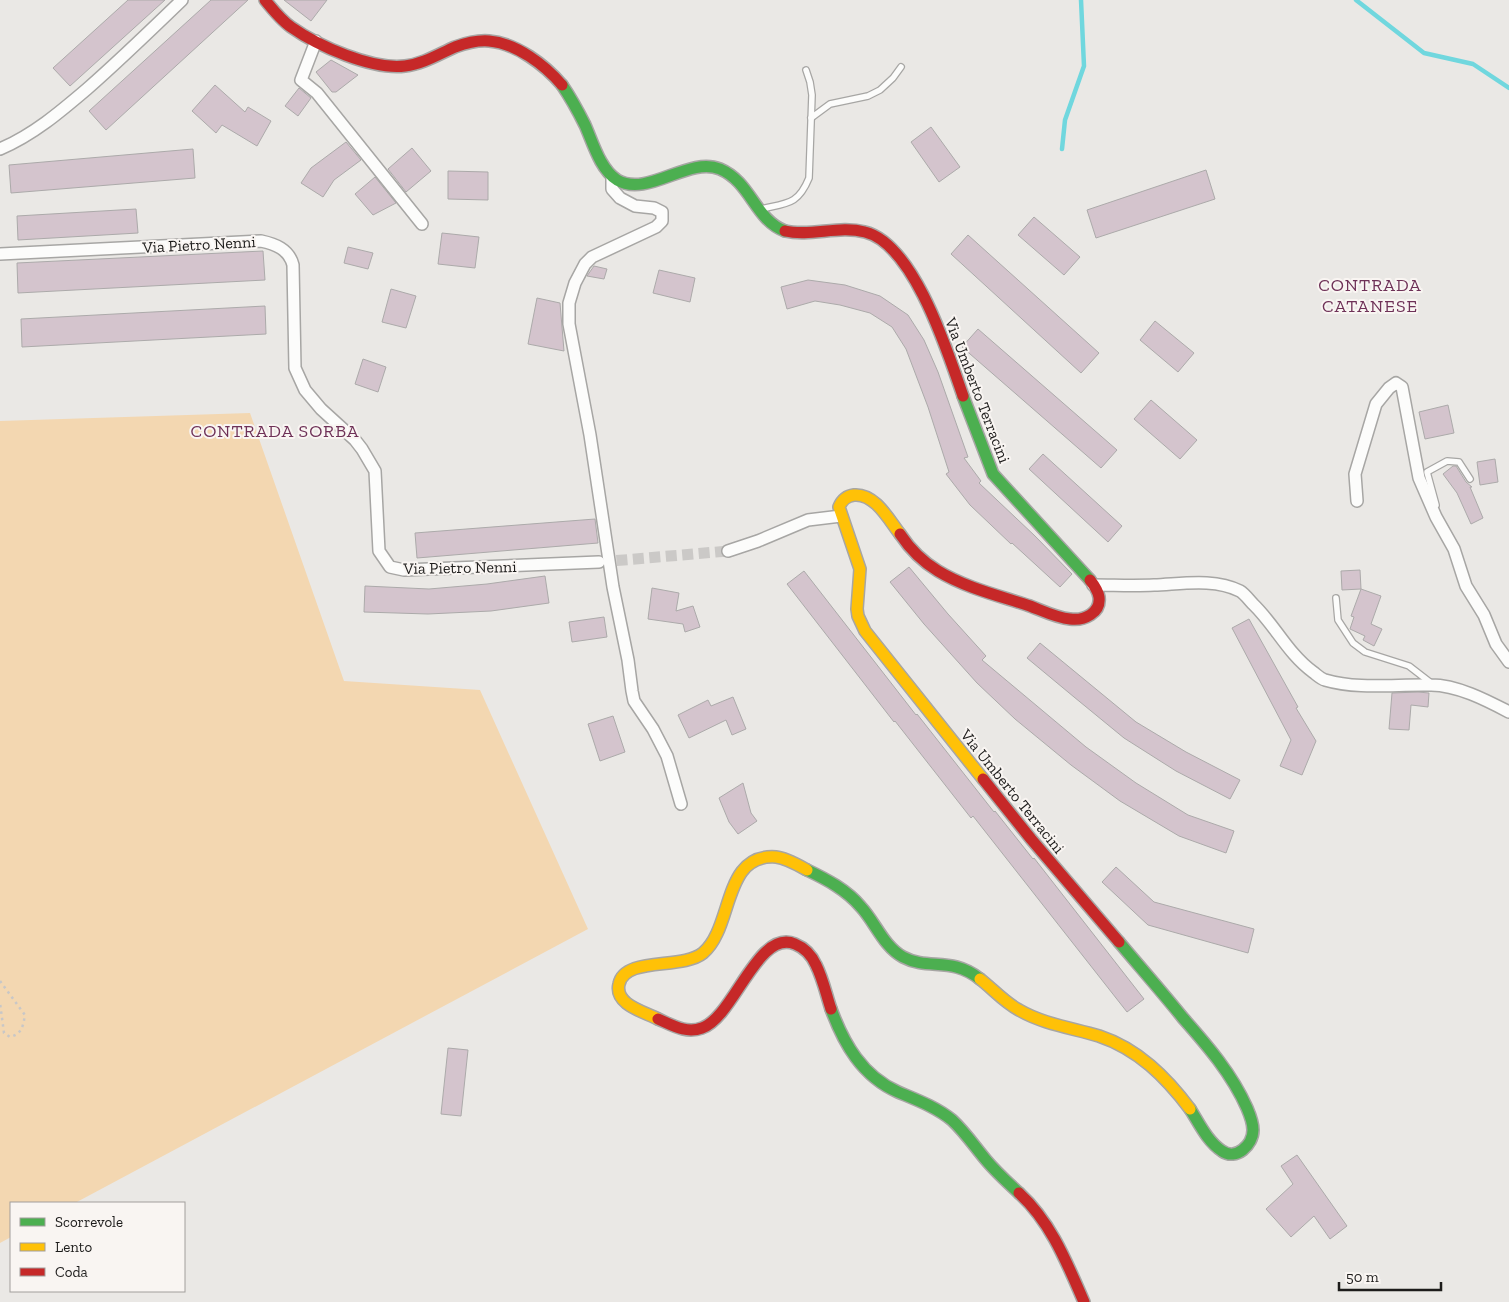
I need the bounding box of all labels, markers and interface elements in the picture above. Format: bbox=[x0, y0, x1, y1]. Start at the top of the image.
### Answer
street label: Via Pietro Nenni bbox=[141, 232, 257, 257]
district label: CONTRADA CATANESE bbox=[1318, 274, 1422, 317]
street label: Via Umberto Terracini bbox=[941, 314, 1014, 466]
district label: CONTRADA SORBA bbox=[191, 420, 359, 442]
street label: Via Pietro Nenni bbox=[402, 557, 517, 578]
street label: Via Umberto Terracini bbox=[956, 725, 1069, 858]
legend bbox=[10, 1202, 185, 1292]
text: Scorrevole bbox=[55, 1213, 123, 1231]
text: Lento bbox=[55, 1238, 92, 1256]
scale bar bbox=[1339, 1260, 1442, 1292]
text: Coda bbox=[55, 1263, 88, 1281]
text: 50 m bbox=[1346, 1268, 1379, 1286]

